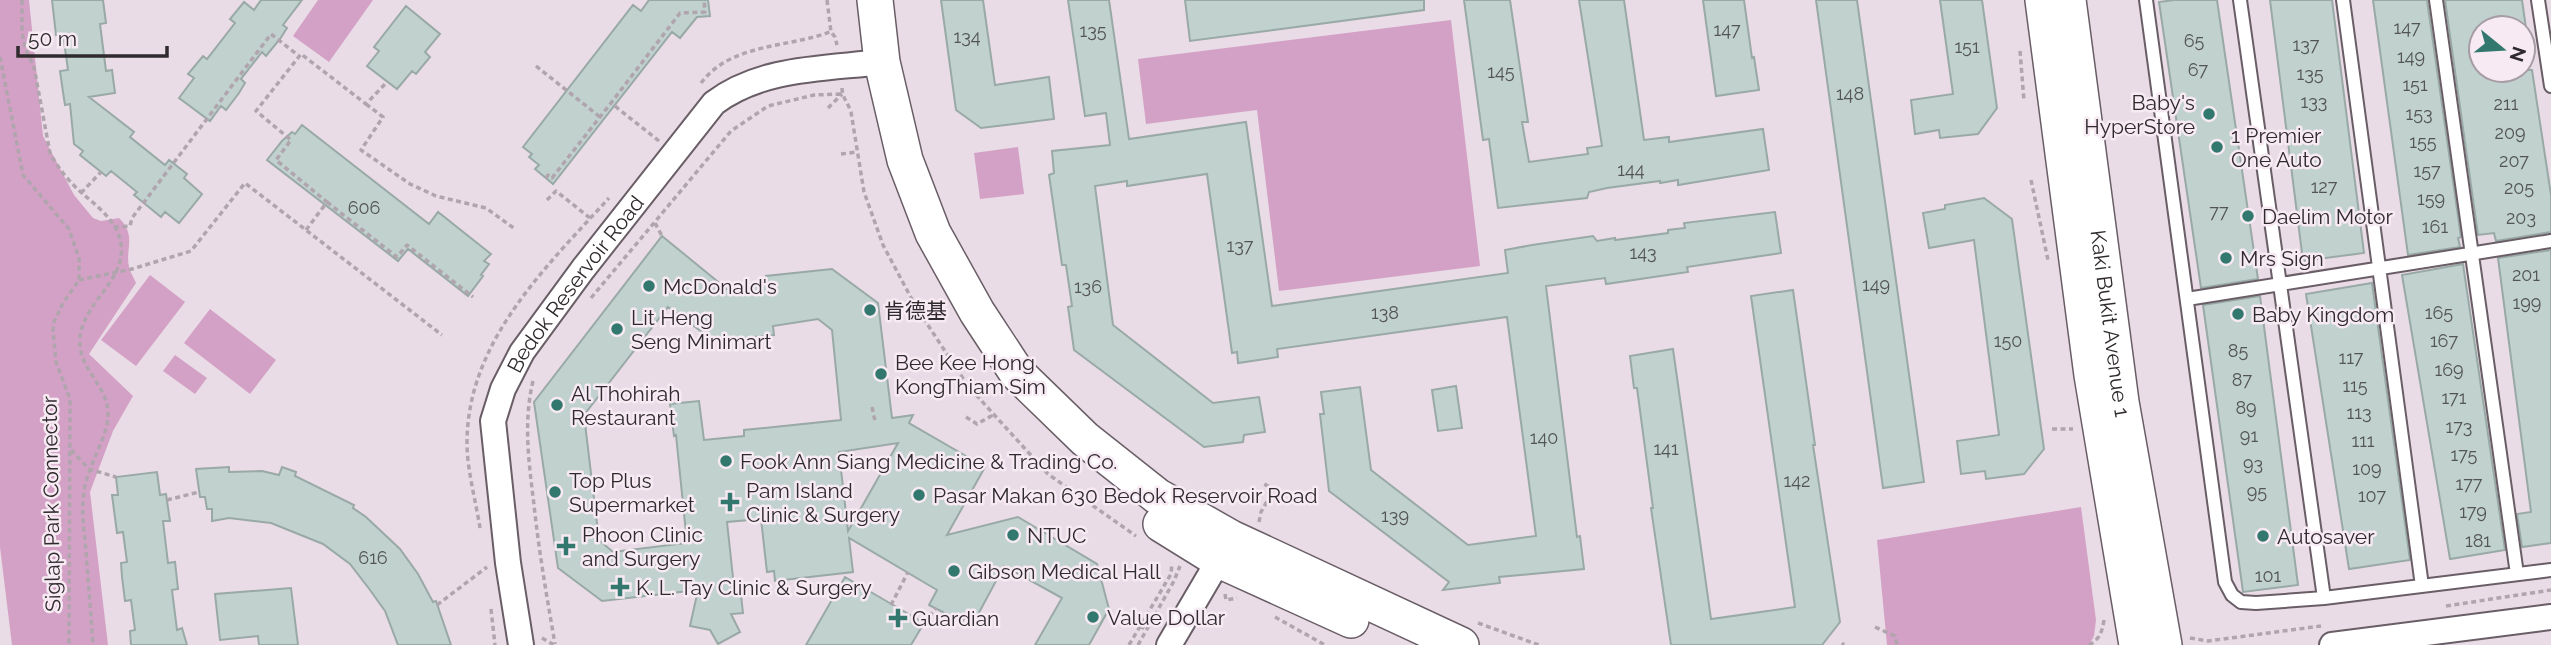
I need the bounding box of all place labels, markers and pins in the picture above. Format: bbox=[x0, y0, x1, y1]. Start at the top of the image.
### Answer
place label: Baby's HyperStore bbox=[2084, 90, 2195, 139]
marker: Baby's HyperStore bbox=[2201, 106, 2217, 122]
place label: 1 Premier One Auto bbox=[2231, 123, 2322, 172]
marker: 1 Premier One Auto bbox=[2209, 139, 2225, 155]
place label: Daelim Motor bbox=[2262, 204, 2394, 229]
marker: Daelim Motor bbox=[2240, 208, 2256, 224]
place label: Mrs Sign bbox=[2240, 246, 2324, 271]
marker: Mrs Sign bbox=[2218, 250, 2234, 266]
place label: McDonald's bbox=[663, 274, 777, 299]
marker: McDonald's bbox=[641, 278, 657, 294]
place label: 肯德基 bbox=[884, 298, 947, 323]
marker: 肯德基 bbox=[862, 302, 878, 318]
place label: Baby Kingdom bbox=[2252, 302, 2394, 327]
place label: Lit Heng Seng Minimart bbox=[631, 305, 772, 354]
marker: Baby Kingdom bbox=[2230, 306, 2246, 322]
marker: Lit Heng Seng Minimart bbox=[609, 321, 625, 337]
place label: Bee Kee Hong KongThiam Sim bbox=[895, 350, 1046, 399]
marker: Bee Kee Hong KongThiam Sim bbox=[873, 366, 889, 382]
place label: Al Thohirah Restaurant bbox=[571, 381, 680, 430]
marker: Al Thohirah Restaurant bbox=[549, 397, 565, 413]
place label: Fook Ann Siang Medicine & Trading Co. bbox=[740, 449, 1117, 474]
marker: Fook Ann Siang Medicine & Trading Co. bbox=[718, 453, 734, 469]
place label: Top Plus Supermarket bbox=[569, 468, 695, 517]
place label: Pam Island Clinic & Surgery bbox=[746, 478, 900, 527]
place label: Pasar Makan 630 Bedok Reservoir Road bbox=[933, 483, 1318, 508]
marker: Top Plus Supermarket bbox=[547, 484, 563, 500]
marker: Pasar Makan 630 Bedok Reservoir Road bbox=[911, 487, 927, 503]
marker: Pam Island Clinic & Surgery bbox=[720, 492, 740, 512]
place label: Phoon Clinic and Surgery bbox=[582, 522, 703, 571]
place label: NTUC bbox=[1027, 523, 1086, 548]
place label: Autosaver bbox=[2277, 524, 2375, 549]
marker: NTUC bbox=[1005, 527, 1021, 543]
marker: Autosaver bbox=[2255, 528, 2271, 544]
marker: Phoon Clinic and Surgery bbox=[556, 536, 576, 556]
place label: Gibson Medical Hall bbox=[968, 559, 1161, 584]
marker: Gibson Medical Hall bbox=[946, 563, 962, 579]
place label: K. L. Tay Clinic & Surgery bbox=[636, 575, 872, 600]
marker: K. L. Tay Clinic & Surgery bbox=[610, 577, 630, 597]
place label: Value Dollar bbox=[1107, 605, 1226, 630]
place label: Guardian bbox=[912, 606, 999, 631]
marker: Value Dollar bbox=[1085, 609, 1101, 625]
marker: Guardian bbox=[890, 610, 906, 626]

